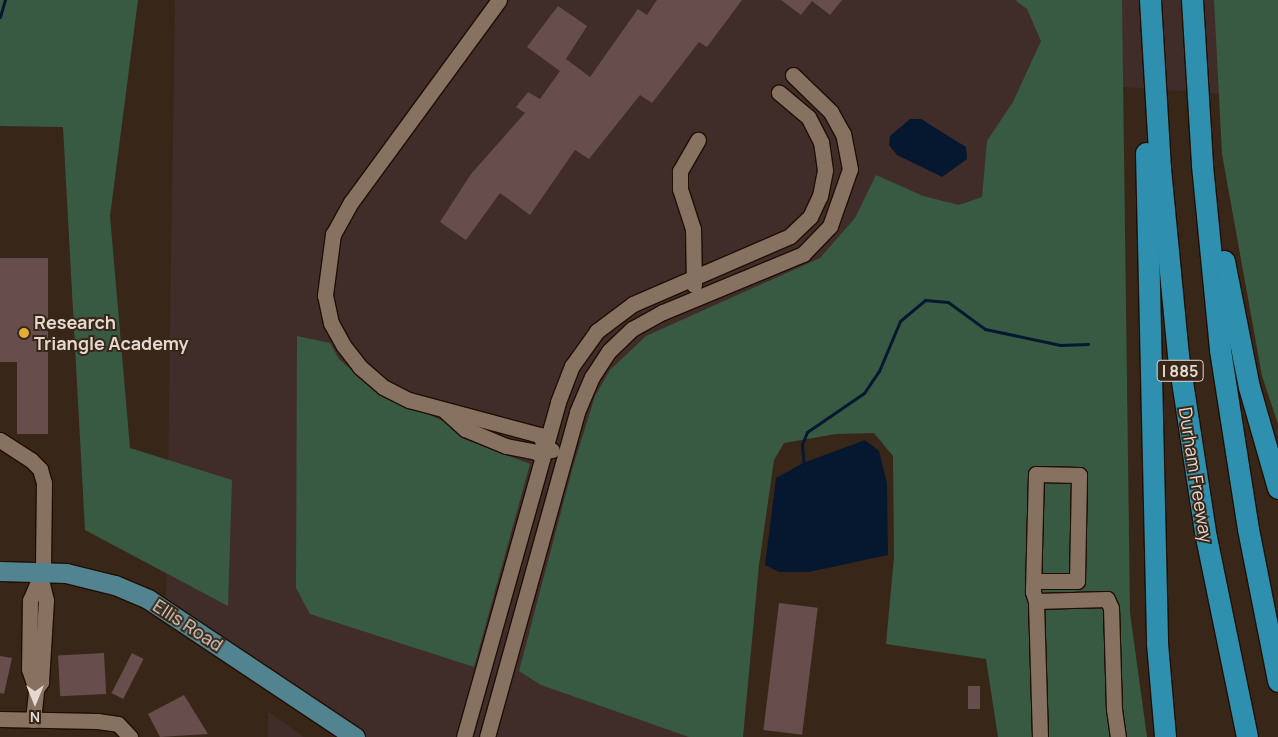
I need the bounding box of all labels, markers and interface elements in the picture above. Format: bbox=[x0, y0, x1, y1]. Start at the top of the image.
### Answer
place label: Research Triangle Academy bbox=[34, 312, 189, 354]
marker: Research Triangle Academy bbox=[18, 327, 30, 339]
road number: I 885 bbox=[1156, 358, 1204, 384]
street label: Durham Freeway bbox=[1175, 406, 1217, 544]
street label: Ellis Road bbox=[149, 595, 227, 655]
north arrow bbox=[10, 677, 60, 727]
text: N bbox=[30, 708, 40, 727]

